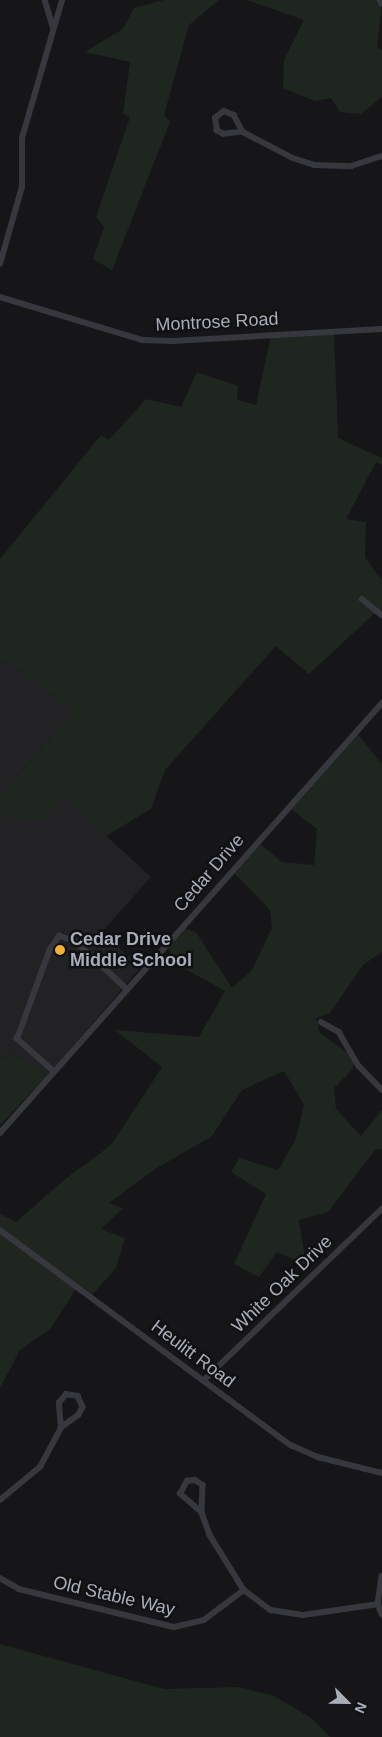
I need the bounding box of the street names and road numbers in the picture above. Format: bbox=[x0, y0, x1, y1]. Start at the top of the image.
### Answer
street label: Montrose Road bbox=[155, 308, 279, 336]
street label: Cedar Drive bbox=[169, 830, 249, 916]
street label: White Oak Drive bbox=[227, 1231, 337, 1337]
street label: Heulitt Road bbox=[147, 1316, 239, 1392]
street label: Old Stable Way bbox=[51, 1571, 177, 1621]

